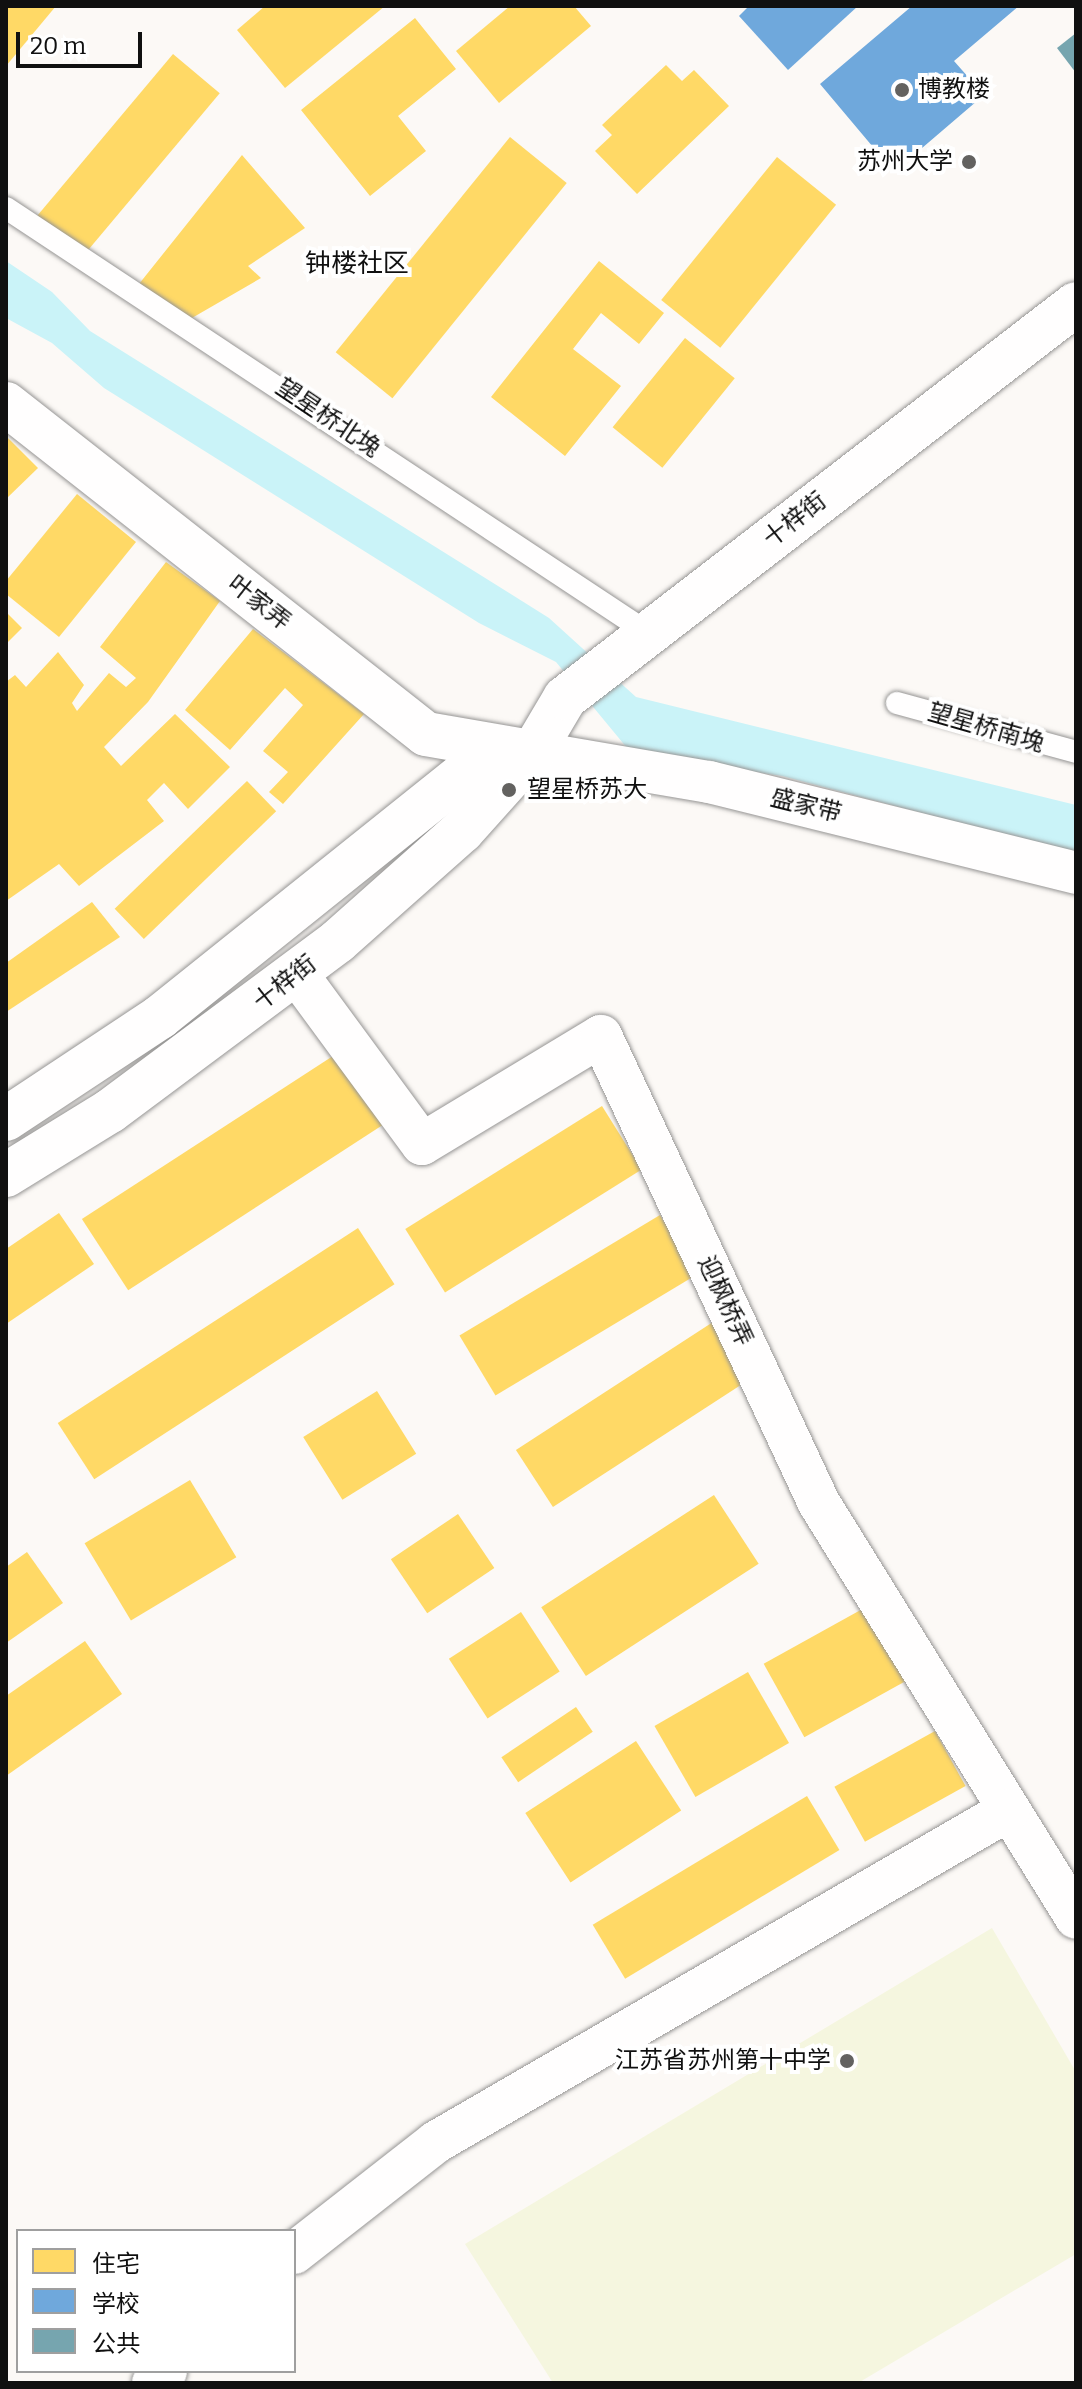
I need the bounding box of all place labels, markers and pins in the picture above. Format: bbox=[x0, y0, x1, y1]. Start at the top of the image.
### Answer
place label: 博教楼 bbox=[918, 76, 990, 104]
marker: 博教楼 bbox=[893, 81, 911, 99]
place label: 苏州大学 bbox=[857, 148, 953, 176]
marker: 苏州大学 bbox=[960, 153, 978, 171]
place label: 望星桥苏大 bbox=[527, 776, 647, 804]
marker: 望星桥苏大 bbox=[498, 779, 520, 801]
place label: 江苏省苏州第十中学 bbox=[615, 2047, 831, 2075]
marker: 江苏省苏州第十中学 bbox=[838, 2052, 856, 2070]

